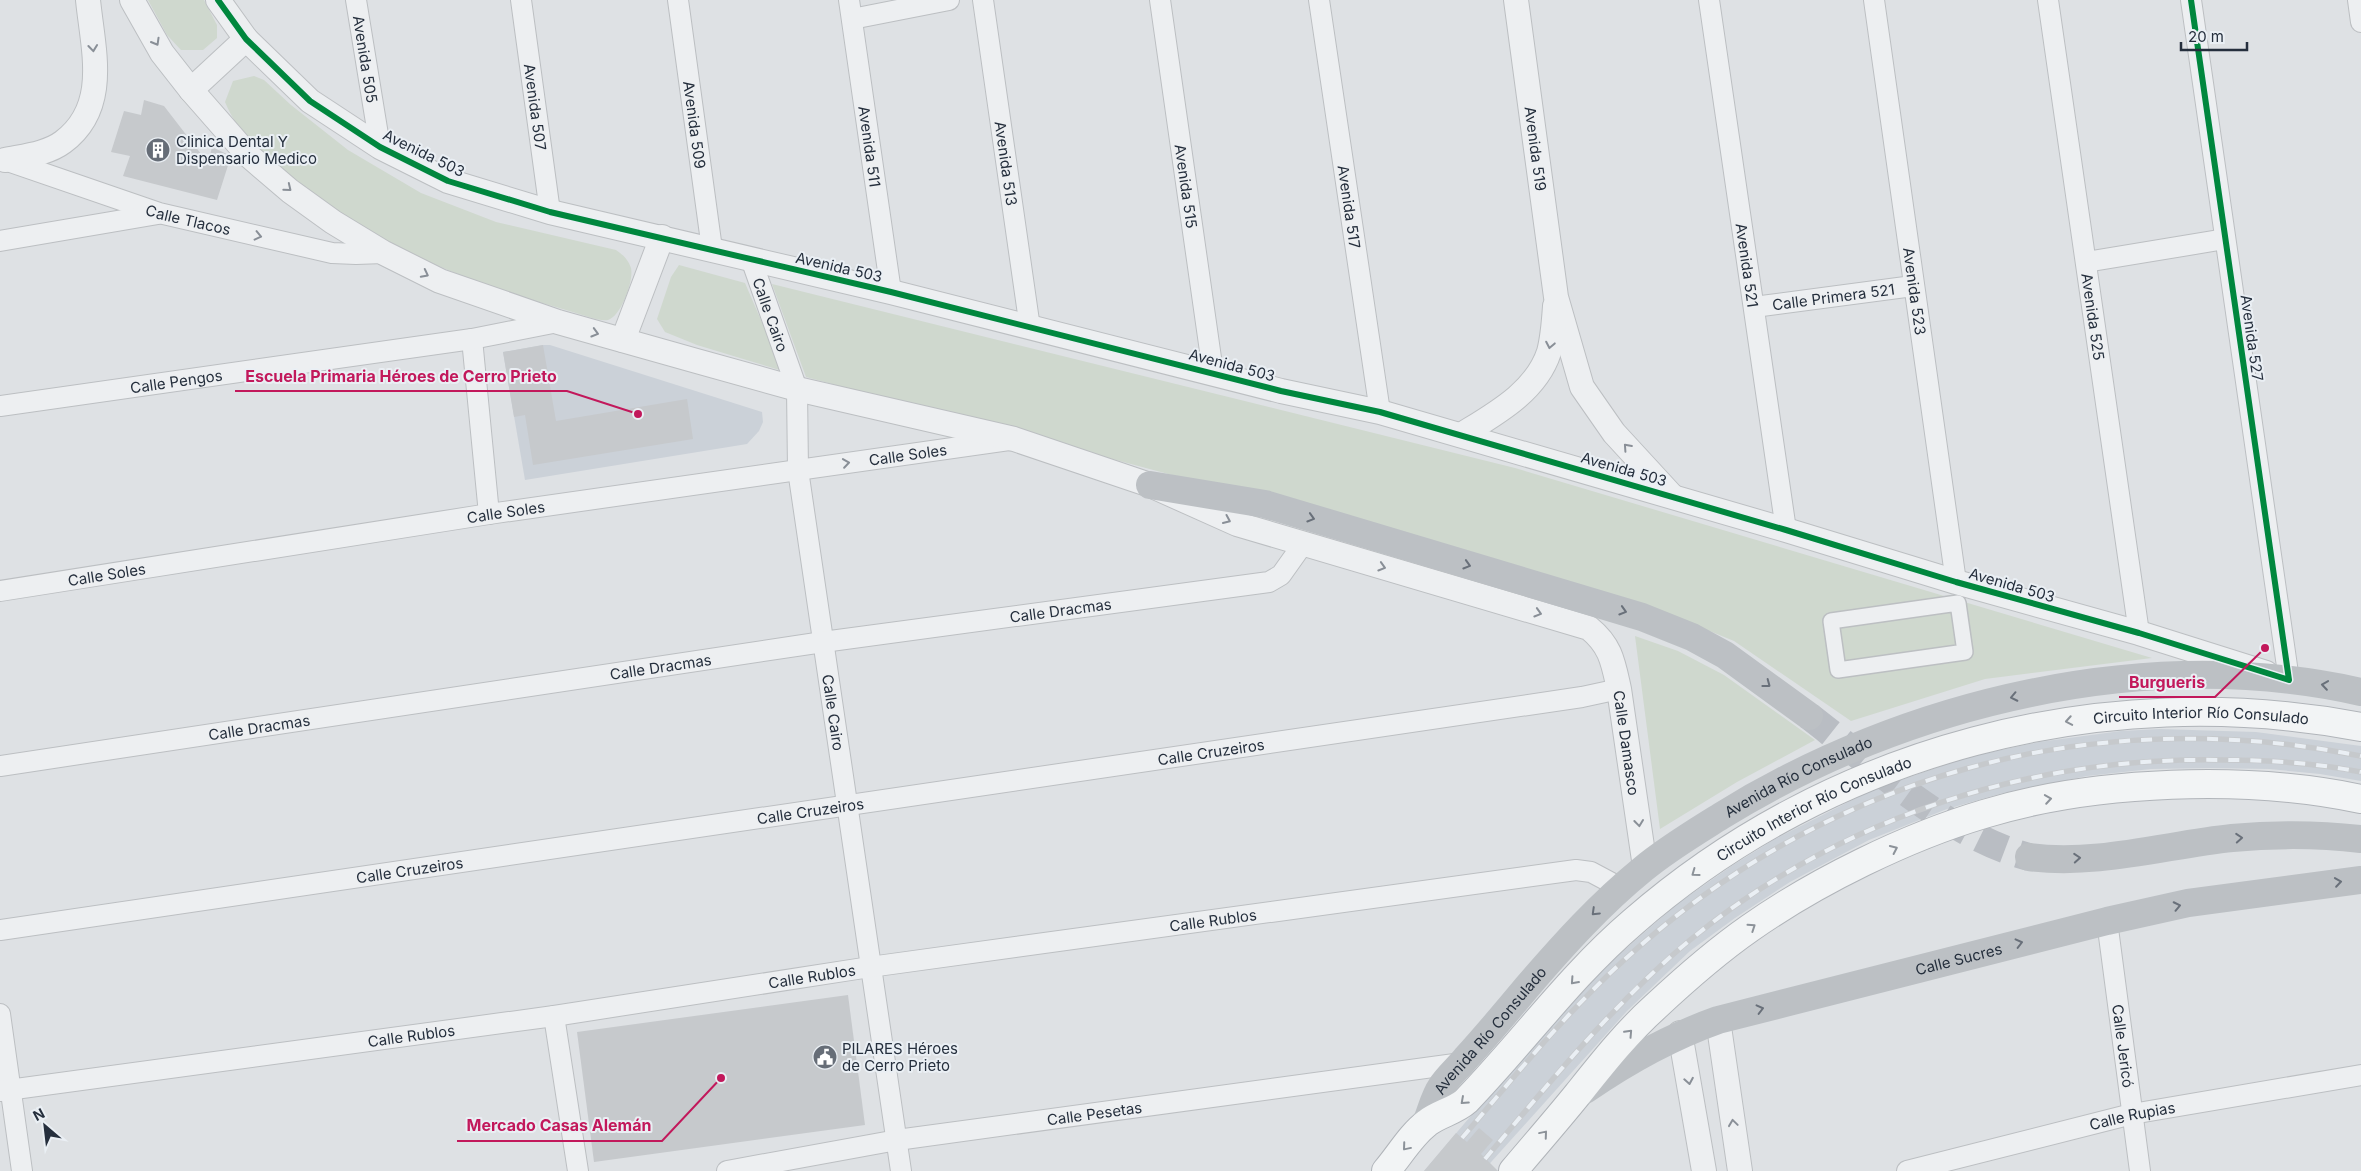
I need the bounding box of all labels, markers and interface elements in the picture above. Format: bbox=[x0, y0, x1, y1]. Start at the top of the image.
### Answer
street label: Avenida 505 bbox=[349, 14, 382, 104]
scale bar bbox=[2181, 20, 2247, 52]
text: 20 m bbox=[2188, 27, 2224, 46]
one-way arrow bbox=[149, 37, 159, 46]
one-way arrow bbox=[87, 45, 98, 53]
street label: Avenida 507 bbox=[520, 62, 551, 152]
street label: Avenida 509 bbox=[680, 80, 710, 170]
street label: Avenida 511 bbox=[855, 105, 885, 188]
street label: Avenida 519 bbox=[1521, 105, 1551, 192]
street label: Avenida 513 bbox=[991, 120, 1022, 207]
street label: Avenida 503 bbox=[380, 125, 468, 181]
place label: Clinica Dental Y Dispensario Medico bbox=[176, 132, 317, 168]
building icon: Clinica Dental Y Dispensario Medico bbox=[145, 137, 171, 163]
street label: Avenida 515 bbox=[1171, 143, 1202, 230]
street label: Avenida 517 bbox=[1334, 164, 1365, 250]
one-way arrow bbox=[282, 183, 291, 192]
street label: Calle Tlacos bbox=[143, 200, 233, 239]
street label: Avenida 521 bbox=[1732, 222, 1763, 309]
one-way arrow bbox=[254, 230, 263, 241]
street label: Avenida 523 bbox=[1899, 246, 1931, 336]
street label: Avenida 503 bbox=[794, 248, 884, 286]
one-way arrow bbox=[420, 268, 429, 278]
street label: Avenida 525 bbox=[2078, 272, 2109, 362]
street label: Calle Cairo bbox=[749, 275, 792, 354]
street label: Calle Primera 521 bbox=[1771, 279, 1896, 314]
street label: Avenida 527 bbox=[2237, 293, 2267, 383]
one-way arrow bbox=[591, 327, 599, 337]
one-way arrow bbox=[1545, 340, 1556, 349]
street label: Avenida 503 bbox=[1187, 344, 1277, 386]
callout: Escuela Primaria Héroes de Cerro Prieto bbox=[235, 360, 567, 391]
street label: Calle Pengos bbox=[129, 365, 224, 397]
text: Escuela Primaria Héroes de Cerro Prieto bbox=[245, 366, 557, 386]
street label: Calle Soles bbox=[868, 439, 948, 469]
one-way arrow bbox=[1624, 444, 1633, 453]
street label: Avenida 503 bbox=[1579, 448, 1669, 490]
one-way arrow bbox=[842, 459, 851, 469]
street label: Calle Soles bbox=[465, 497, 546, 527]
one-way arrow bbox=[1222, 513, 1231, 524]
one-way arrow bbox=[1307, 513, 1315, 523]
street label: Calle Soles bbox=[66, 559, 147, 590]
one-way arrow bbox=[1463, 559, 1471, 569]
one-way arrow bbox=[1377, 562, 1386, 572]
street label: Avenida 503 bbox=[1967, 564, 2057, 606]
street label: Calle Dracmas bbox=[1008, 594, 1113, 626]
one-way arrow bbox=[1618, 606, 1627, 616]
one-way arrow bbox=[1533, 608, 1541, 618]
street label: Calle Dracmas bbox=[608, 649, 713, 684]
callout: Burgueris bbox=[2119, 666, 2215, 697]
text: Burgueris bbox=[2129, 672, 2205, 692]
street label: Calle Cairo bbox=[819, 673, 849, 752]
one-way arrow bbox=[1761, 678, 1770, 686]
one-way arrow bbox=[2321, 680, 2329, 691]
street label: Calle Damasco bbox=[1610, 689, 1644, 797]
one-way arrow bbox=[2010, 691, 2019, 702]
street label: Circuito Interior Río Consulado bbox=[2092, 702, 2310, 728]
street label: Calle Dracmas bbox=[207, 710, 311, 744]
one-way arrow bbox=[2064, 716, 2073, 726]
street label: Avenida Río Consulado bbox=[1721, 732, 1875, 821]
street label: Calle Cruzeiros bbox=[1156, 734, 1266, 769]
street label: Circuito Interior Río Consulado bbox=[1712, 752, 1914, 865]
street label: Calle Cruzeiros bbox=[755, 793, 865, 828]
one-way arrow bbox=[2044, 795, 2053, 805]
one-way arrow bbox=[1633, 820, 1644, 828]
one-way arrow bbox=[2235, 832, 2243, 843]
one-way arrow bbox=[1889, 845, 1898, 855]
street label: Calle Cruzeiros bbox=[355, 852, 464, 887]
one-way arrow bbox=[2074, 853, 2082, 864]
one-way arrow bbox=[1691, 867, 1701, 876]
one-way arrow bbox=[2334, 877, 2342, 888]
one-way arrow bbox=[2173, 901, 2182, 912]
street label: Calle Rublos bbox=[1168, 904, 1258, 935]
one-way arrow bbox=[1592, 907, 1601, 916]
one-way arrow bbox=[1746, 924, 1756, 933]
one-way arrow bbox=[2015, 938, 2024, 949]
street label: Calle Sucres bbox=[1913, 939, 2004, 979]
street label: Calle Rublos bbox=[767, 960, 857, 992]
street label: Avenida Río Consulado bbox=[1429, 962, 1550, 1098]
one-way arrow bbox=[1571, 976, 1580, 985]
street label: Calle Jericó bbox=[2109, 1003, 2138, 1089]
one-way arrow bbox=[1755, 1004, 1764, 1015]
street label: Calle Rublos bbox=[366, 1020, 456, 1051]
one-way arrow bbox=[1623, 1030, 1632, 1039]
place label: PILARES Héroes de Cerro Prieto bbox=[842, 1039, 958, 1075]
public building icon: PILARES Héroes de Cerro Prieto bbox=[812, 1044, 838, 1070]
one-way arrow bbox=[1683, 1077, 1693, 1086]
one-way arrow bbox=[1461, 1095, 1470, 1104]
street label: Calle Pesetas bbox=[1046, 1097, 1143, 1129]
street label: Calle Rupias bbox=[2087, 1097, 2177, 1134]
north arrow bbox=[20, 1101, 70, 1151]
text: N bbox=[30, 1104, 47, 1124]
callout: Mercado Casas Alemán bbox=[457, 1110, 662, 1141]
text: Mercado Casas Alemán bbox=[467, 1115, 651, 1135]
one-way arrow bbox=[1729, 1118, 1739, 1127]
one-way arrow bbox=[1539, 1131, 1547, 1140]
one-way arrow bbox=[1404, 1141, 1412, 1150]

